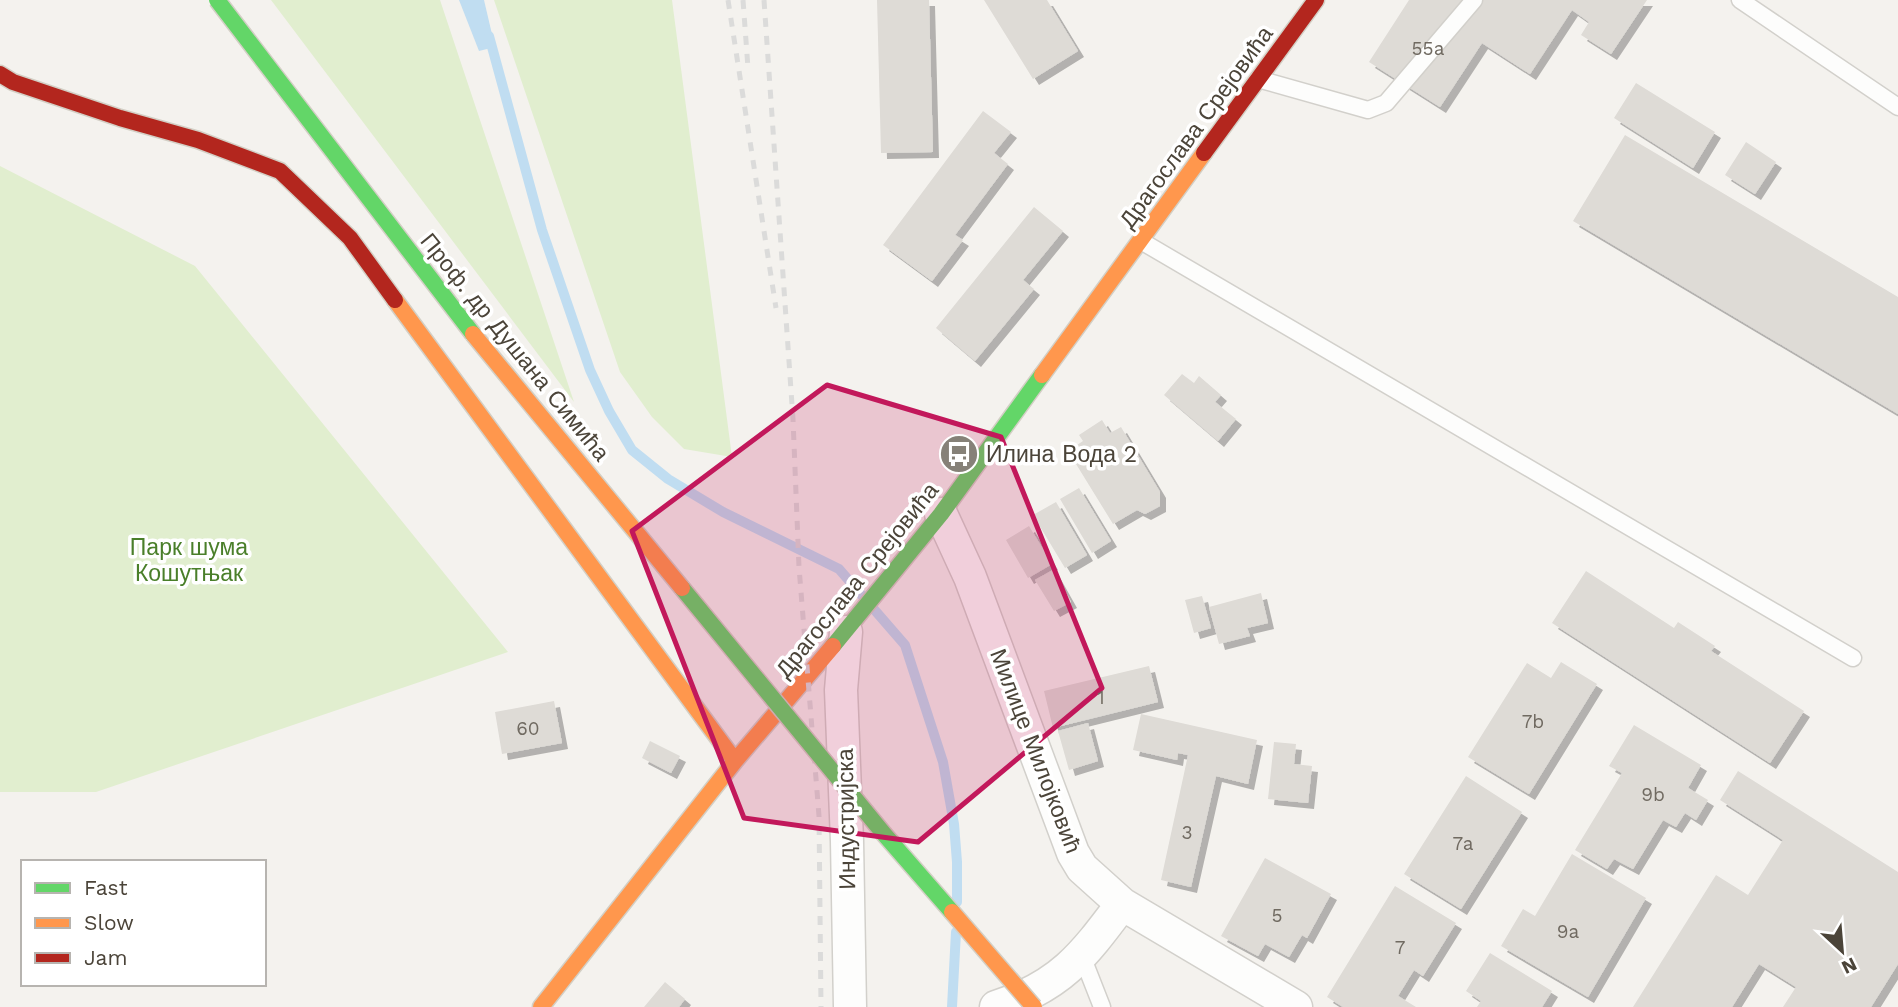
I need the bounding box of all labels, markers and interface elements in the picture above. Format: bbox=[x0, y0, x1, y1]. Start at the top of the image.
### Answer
street label: Драгослава Срејовића bbox=[1114, 21, 1279, 233]
house number: 55a bbox=[1412, 37, 1445, 60]
street label: Проф. др Душана Симића bbox=[414, 228, 615, 467]
bus stop icon: Илина Вода 2 bbox=[938, 433, 980, 475]
place label: Илина Вода 2 bbox=[986, 441, 1137, 468]
street label: Драгослава Срејовића bbox=[770, 477, 944, 683]
park label: Парк шума Кошутњак bbox=[130, 534, 248, 587]
street label: Милице Милојковић bbox=[984, 645, 1087, 857]
house number: 1 bbox=[1097, 686, 1105, 709]
house number: 7b bbox=[1522, 710, 1544, 733]
house number: 60 bbox=[516, 717, 540, 740]
street label: Индустријска bbox=[832, 748, 861, 890]
house number: 9b bbox=[1641, 783, 1665, 806]
house number: 3 bbox=[1181, 821, 1193, 844]
house number: 7a bbox=[1453, 832, 1474, 855]
legend bbox=[21, 860, 266, 986]
text: Fast bbox=[84, 875, 128, 900]
house number: 5 bbox=[1271, 904, 1283, 927]
text: Slow bbox=[84, 910, 134, 935]
north arrow bbox=[1807, 916, 1877, 986]
house number: 9a bbox=[1557, 920, 1579, 943]
house number: 7 bbox=[1395, 936, 1405, 959]
text: Jam bbox=[84, 945, 127, 970]
text: N bbox=[1838, 952, 1861, 979]

